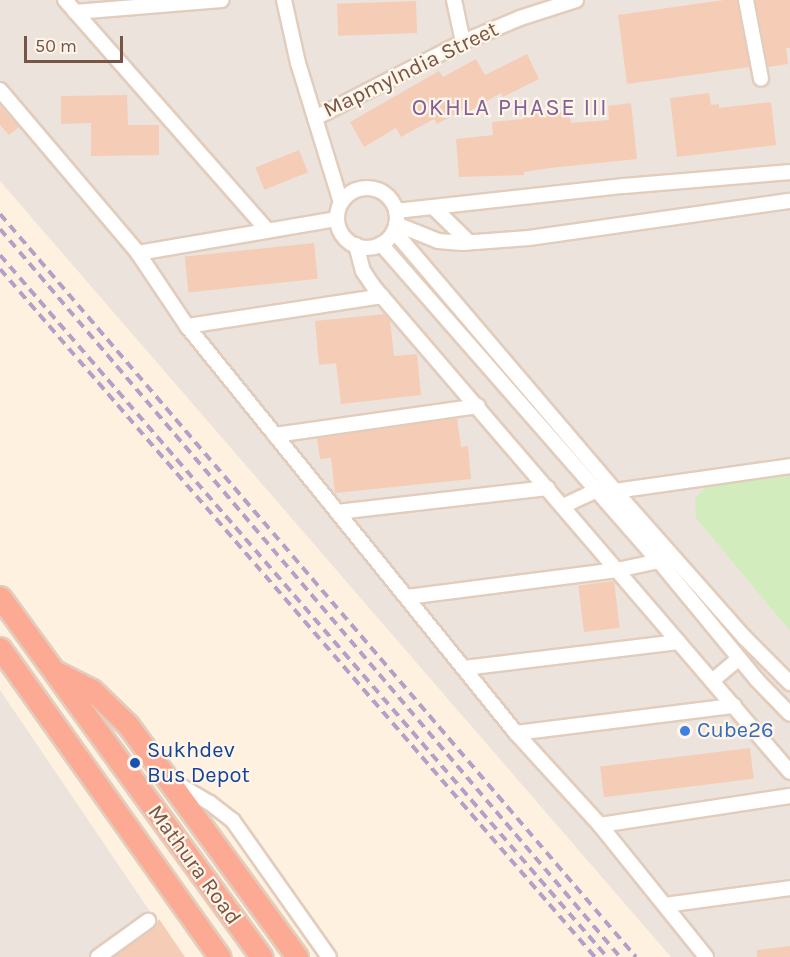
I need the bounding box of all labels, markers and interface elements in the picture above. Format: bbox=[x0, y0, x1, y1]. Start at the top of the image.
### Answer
street label: MapmyIndia Street bbox=[319, 16, 503, 124]
scale bar bbox=[27, 24, 126, 62]
text: 50 m bbox=[35, 35, 77, 57]
district label: OKHLA PHASE III bbox=[412, 94, 608, 122]
place label: Cube26 bbox=[697, 718, 773, 744]
marker: Cube26 bbox=[678, 724, 692, 738]
place label: Sukhdev Bus Depot bbox=[147, 737, 250, 788]
marker: Sukhdev Bus Depot bbox=[128, 756, 142, 770]
street label: Mathura Road bbox=[142, 800, 246, 930]

